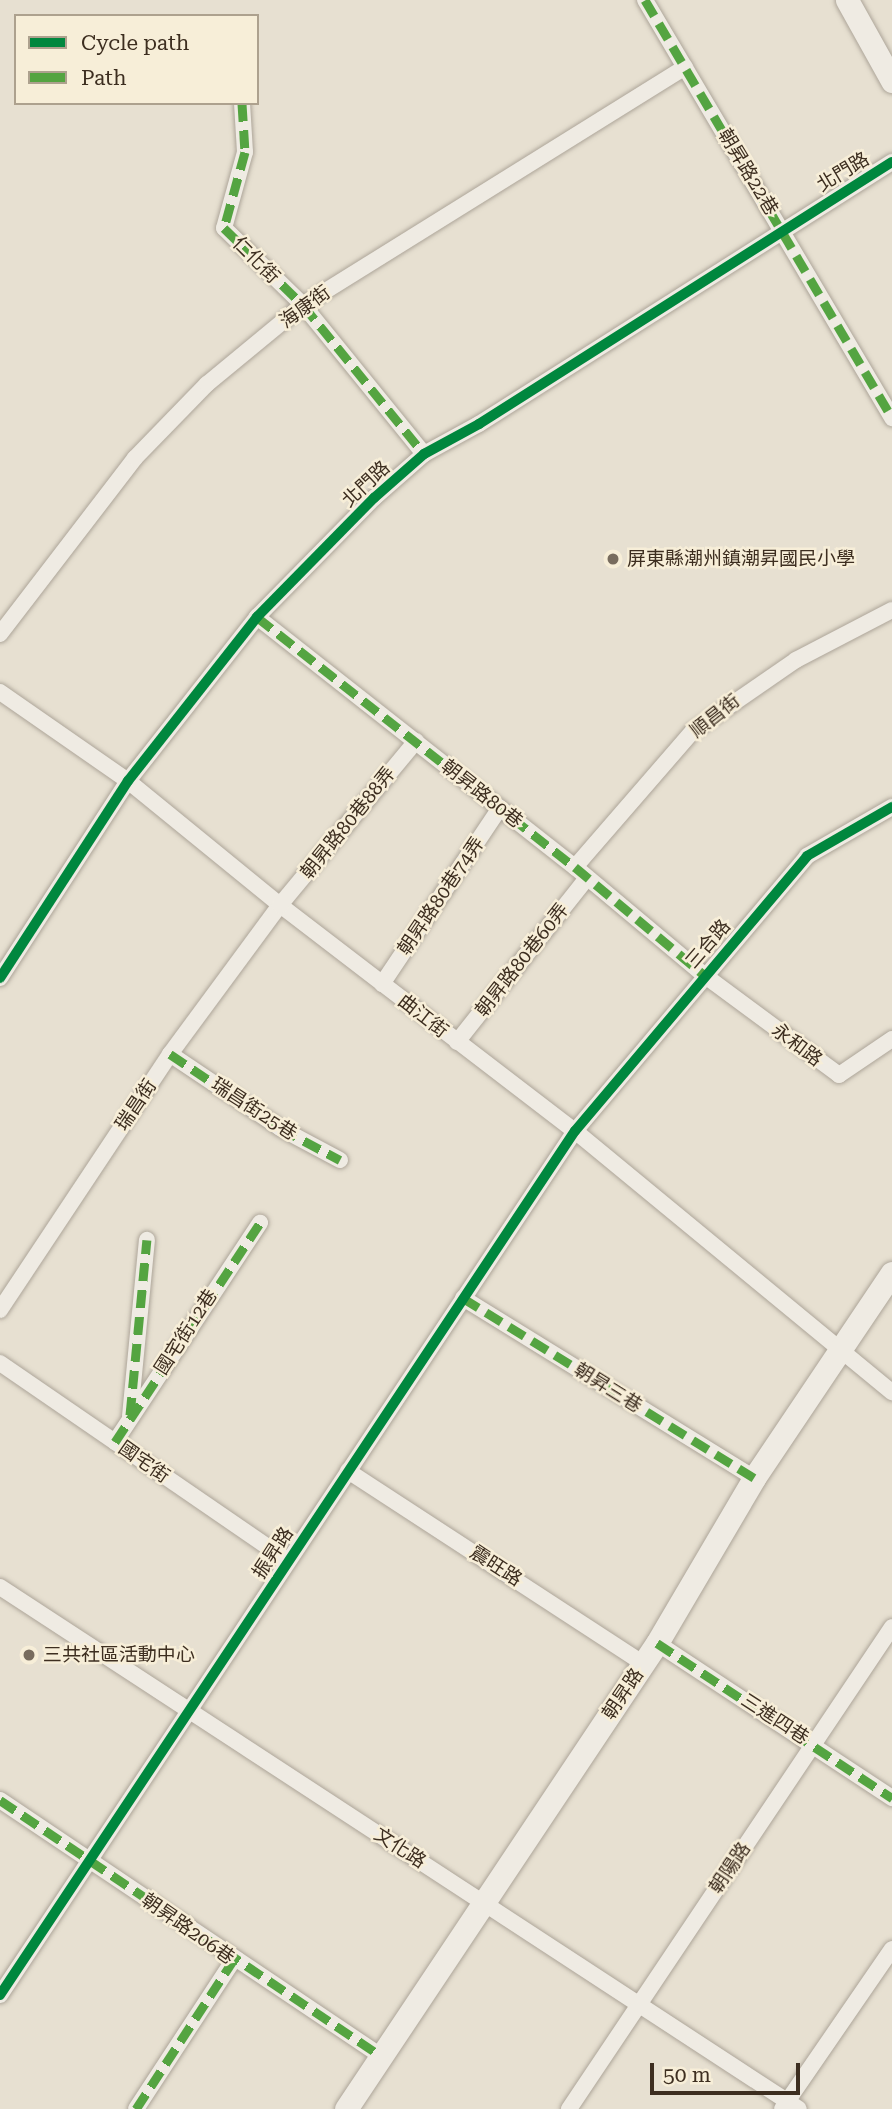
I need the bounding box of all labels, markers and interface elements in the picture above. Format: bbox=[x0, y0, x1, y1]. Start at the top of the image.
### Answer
legend bbox=[14, 14, 259, 105]
text: Cycle path bbox=[81, 31, 189, 55]
text: Path bbox=[81, 66, 127, 90]
street label: 朝昇路22巷 bbox=[713, 124, 783, 220]
street label: 北門路 bbox=[813, 148, 873, 196]
street label: 仁化街 bbox=[228, 232, 284, 288]
street label: 海康街 bbox=[275, 281, 335, 333]
street label: 北門路 bbox=[337, 456, 395, 512]
place label: 屏東縣潮州鎮潮昇國民小學 bbox=[627, 548, 855, 570]
marker: 屏東縣潮州鎮潮昇國民小學 bbox=[605, 551, 621, 567]
street label: 順昌街 bbox=[686, 689, 744, 743]
street label: 朝昇路80巷 bbox=[437, 755, 527, 833]
street label: 朝昇路80巷88弄 bbox=[296, 762, 400, 884]
street label: 朝昇路80巷74弄 bbox=[393, 833, 489, 959]
street label: 朝昇路80巷60弄 bbox=[471, 899, 573, 1021]
street label: 三合路 bbox=[681, 915, 735, 973]
street label: 曲江街 bbox=[394, 989, 452, 1043]
street label: 永和路 bbox=[767, 1019, 827, 1071]
street label: 瑞昌街25巷 bbox=[207, 1073, 301, 1145]
street label: 瑞昌街 bbox=[111, 1075, 161, 1135]
street label: 國宅街12巷 bbox=[150, 1285, 222, 1379]
street label: 朝昇三巷 bbox=[570, 1358, 646, 1418]
street label: 國宅街 bbox=[114, 1436, 174, 1488]
street label: 振昇路 bbox=[248, 1523, 298, 1583]
street label: 震旺路 bbox=[466, 1541, 526, 1591]
place label: 三共社區活動中心 bbox=[43, 1644, 195, 1666]
marker: 三共社區活動中心 bbox=[21, 1647, 37, 1663]
street label: 朝昇路 bbox=[598, 1664, 648, 1724]
street label: 三進四巷 bbox=[737, 1689, 813, 1749]
street label: 文化路 bbox=[370, 1823, 430, 1873]
street label: 朝陽路 bbox=[705, 1838, 755, 1898]
street label: 朝昇路206巷 bbox=[137, 1889, 239, 1969]
scale bar bbox=[654, 2050, 804, 2094]
text: 50 m bbox=[663, 2063, 711, 2087]

